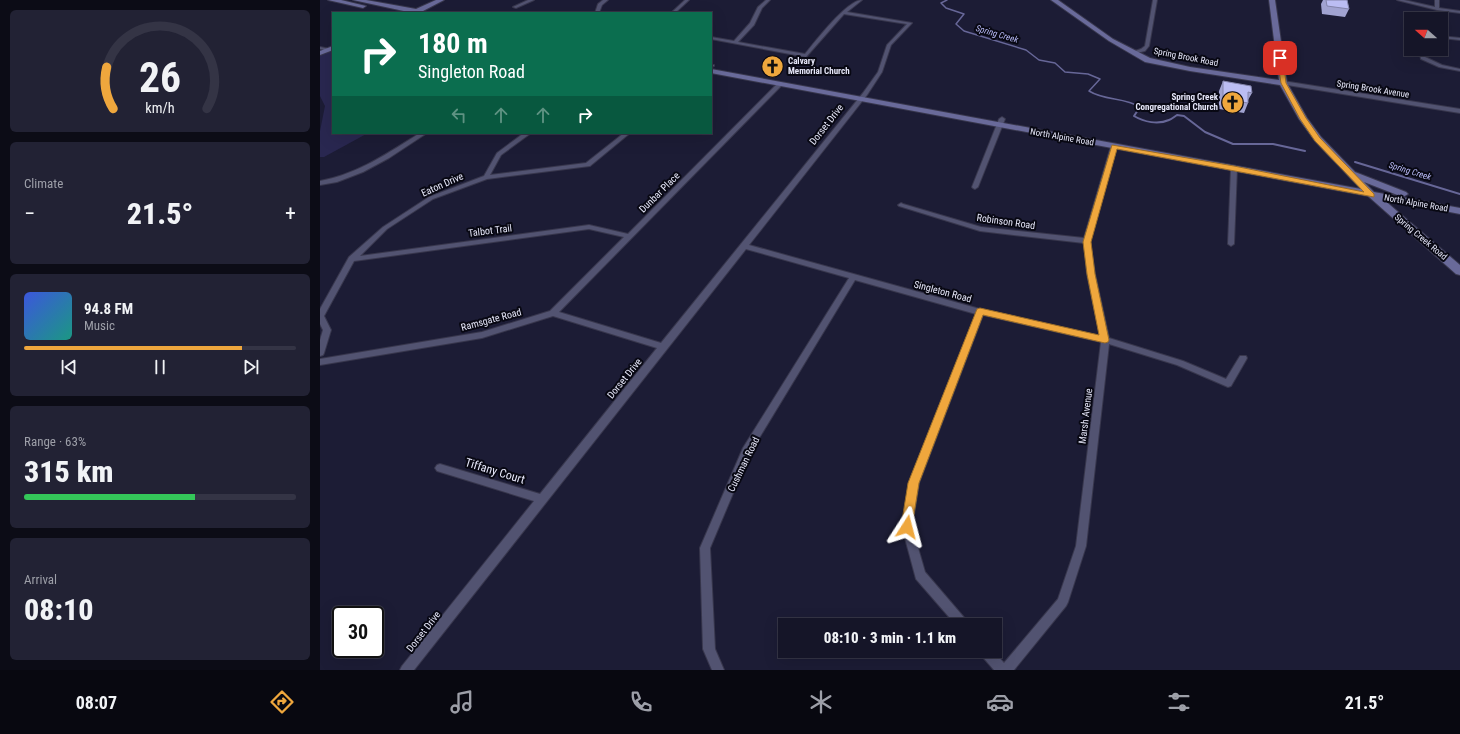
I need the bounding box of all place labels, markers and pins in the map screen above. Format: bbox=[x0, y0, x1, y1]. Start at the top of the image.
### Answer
pin bbox=[1263, 41, 1297, 75]
church icon: Calvary Memorial Church bbox=[760, 53, 786, 79]
place label: Calvary Memorial Church bbox=[788, 56, 850, 76]
church icon: Spring Creek Congregational Church bbox=[1220, 89, 1246, 115]
place label: Spring Creek Congregational Church bbox=[1135, 92, 1219, 112]

